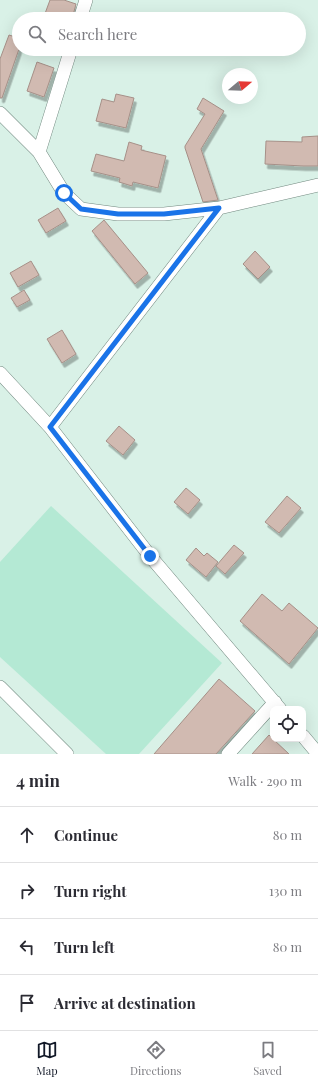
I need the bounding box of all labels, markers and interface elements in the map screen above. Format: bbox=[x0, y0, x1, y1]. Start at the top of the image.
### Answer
search box bbox=[12, 12, 306, 56]
icon: search bbox=[26, 23, 48, 45]
text: Search here bbox=[58, 24, 137, 44]
north arrow bbox=[222, 68, 258, 104]
route start bbox=[55, 184, 73, 202]
route end bbox=[141, 547, 159, 565]
map controls bbox=[270, 706, 306, 742]
button: locate bbox=[270, 706, 306, 742]
text: 4 min bbox=[16, 769, 60, 791]
text: Walk · 290 m bbox=[228, 772, 302, 789]
icon: ahead bbox=[16, 824, 38, 846]
text: Continue bbox=[54, 825, 118, 845]
text: 80 m bbox=[273, 826, 302, 843]
icon: right bbox=[16, 880, 38, 902]
text: Turn right bbox=[54, 881, 127, 901]
text: 130 m bbox=[269, 882, 302, 899]
icon: left bbox=[16, 936, 38, 958]
text: Turn left bbox=[54, 937, 115, 957]
text: 80 m bbox=[273, 938, 302, 955]
icon: arrive bbox=[16, 992, 38, 1014]
text: Arrive at destination bbox=[54, 993, 196, 1013]
tab: Map bbox=[36, 1039, 58, 1078]
tab: Directions bbox=[130, 1039, 181, 1078]
tab: Saved bbox=[253, 1039, 282, 1078]

